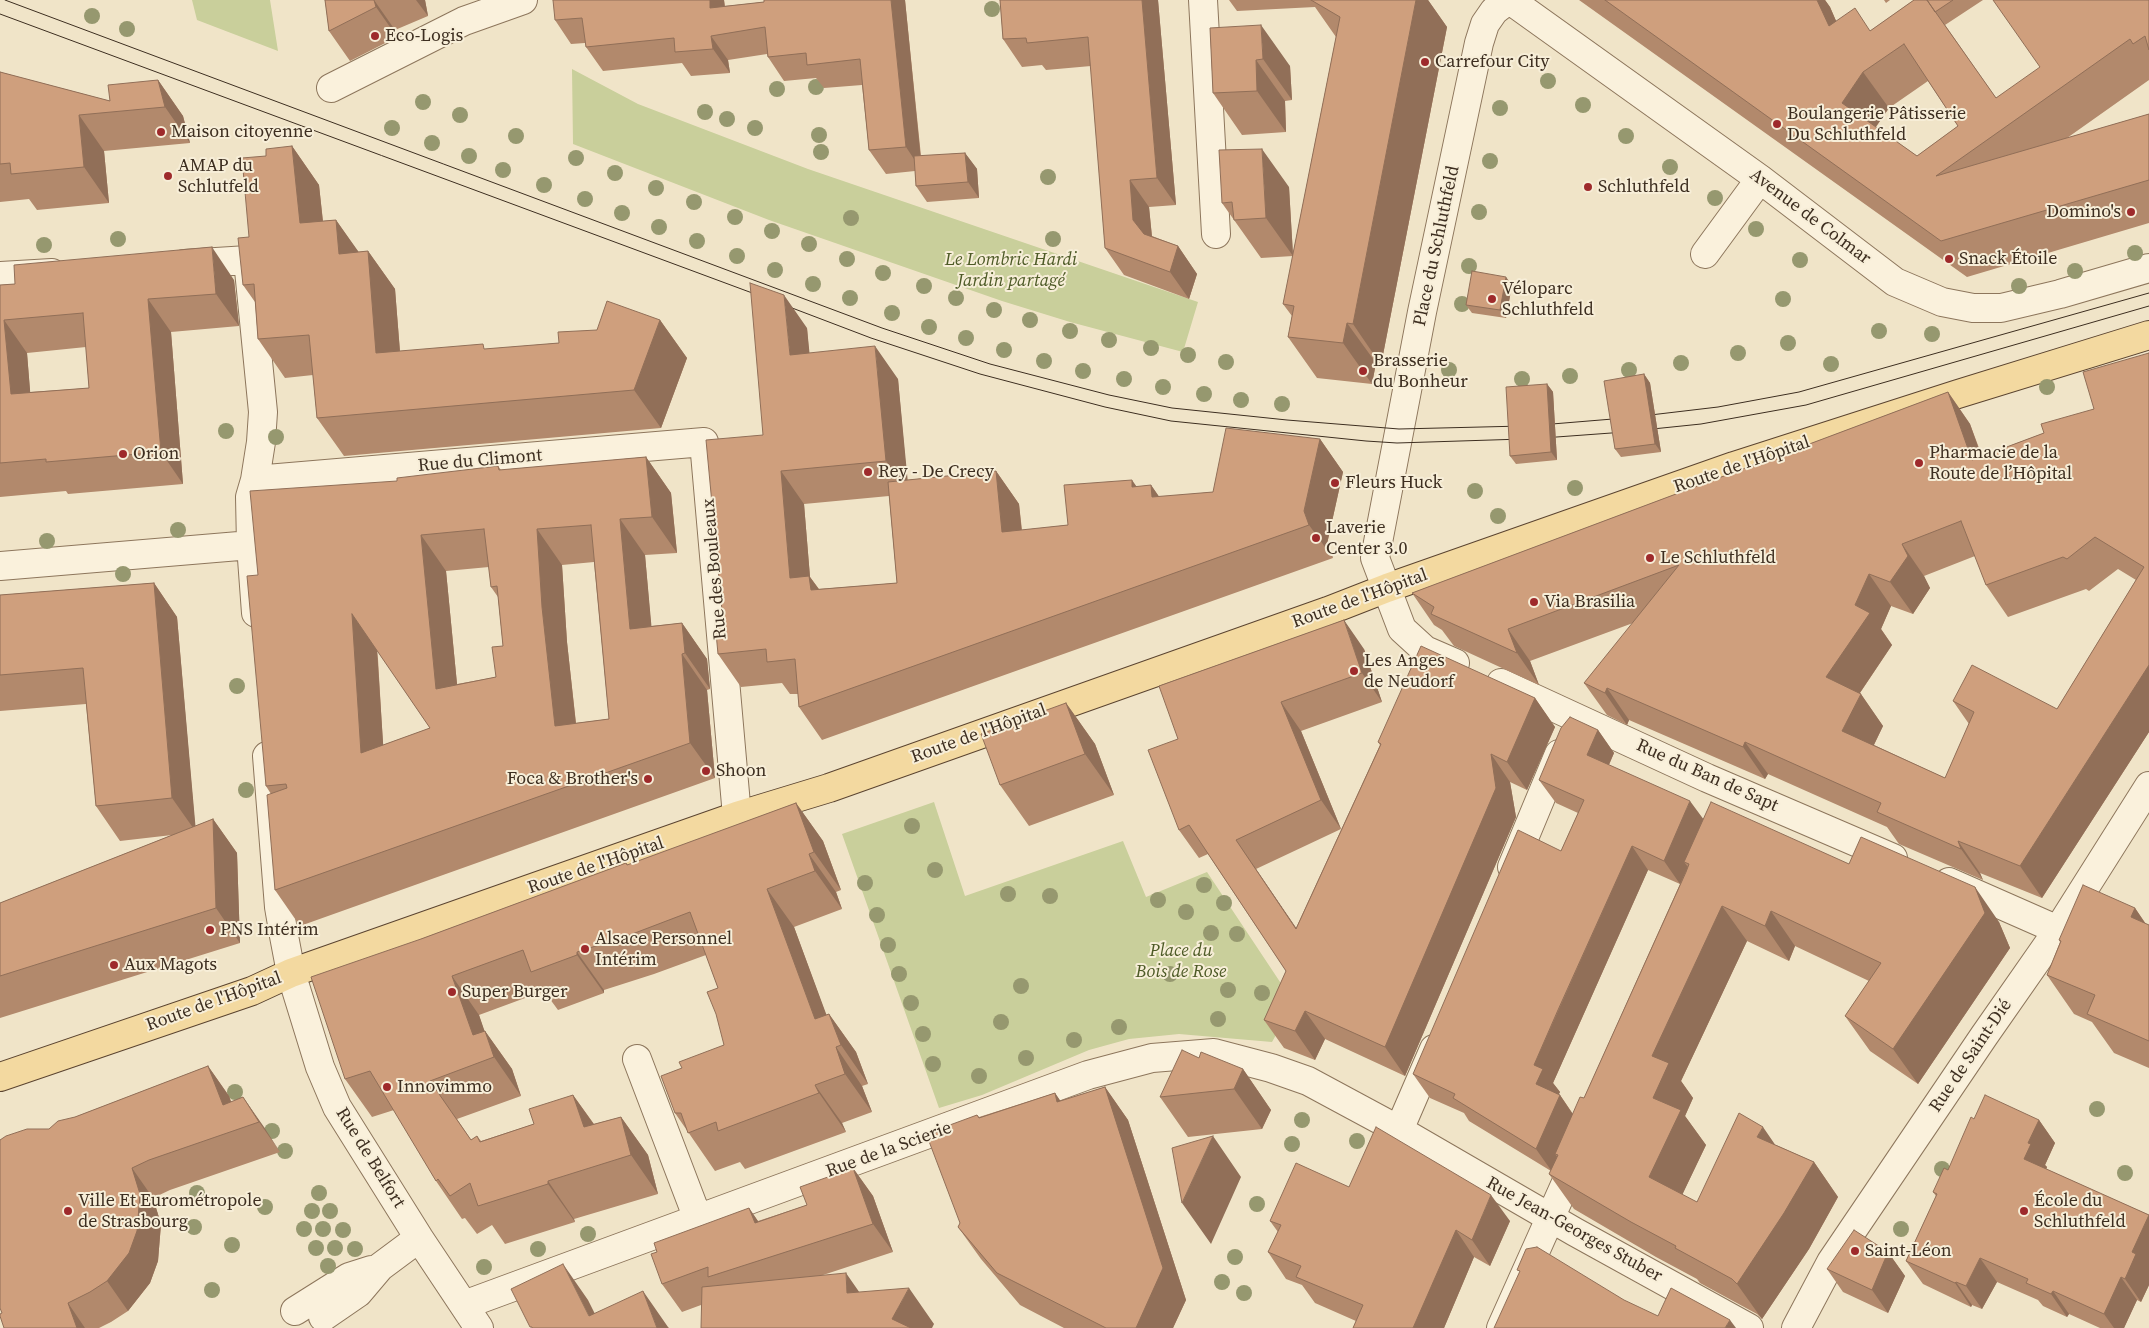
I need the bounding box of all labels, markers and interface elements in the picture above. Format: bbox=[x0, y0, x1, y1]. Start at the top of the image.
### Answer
place label: Eco-Logis bbox=[385, 25, 463, 47]
marker: Eco-Logis bbox=[369, 30, 381, 42]
place label: Carrefour City bbox=[1435, 51, 1549, 73]
marker: Carrefour City bbox=[1419, 56, 1431, 68]
place label: Boulangerie Pâtisserie Du Schluthfeld bbox=[1787, 103, 1966, 146]
marker: Boulangerie Pâtisserie Du Schluthfeld bbox=[1771, 118, 1783, 130]
place label: Maison citoyenne bbox=[171, 121, 313, 143]
marker: Maison citoyenne bbox=[155, 126, 167, 138]
place label: AMAP du Schlutfeld bbox=[178, 155, 259, 198]
street label: Place du Schluthfeld bbox=[1409, 164, 1465, 328]
street label: Avenue de Colmar bbox=[1745, 164, 1875, 270]
marker: AMAP du Schlutfeld bbox=[162, 170, 174, 182]
place label: Schluthfeld bbox=[1598, 176, 1690, 198]
marker: Schluthfeld bbox=[1582, 181, 1594, 193]
place label: Domino's bbox=[2046, 201, 2121, 223]
marker: Domino's bbox=[2125, 206, 2137, 218]
place label: Snack Étoile bbox=[1959, 248, 2057, 270]
park label: Le Lombric Hardi Jardin partagé bbox=[945, 249, 1077, 292]
marker: Snack Étoile bbox=[1943, 253, 1955, 265]
place label: Véloparc Schluthfeld bbox=[1502, 278, 1594, 320]
marker: Véloparc Schluthfeld bbox=[1486, 293, 1498, 305]
place label: Brasserie du Bonheur bbox=[1373, 350, 1468, 392]
marker: Brasserie du Bonheur bbox=[1357, 365, 1369, 377]
street label: Route de l'Hôpital bbox=[1671, 432, 1813, 498]
place label: Pharmacie de la Route de l’Hôpital bbox=[1929, 442, 2072, 484]
place label: Orion bbox=[133, 443, 179, 465]
street label: Rue du Climont bbox=[417, 445, 543, 477]
marker: Orion bbox=[117, 448, 129, 460]
marker: Pharmacie de la Route de l’Hôpital bbox=[1913, 457, 1925, 469]
place label: Rey - De Crecy bbox=[878, 461, 994, 483]
marker: Rey - De Crecy bbox=[862, 466, 874, 478]
place label: Fleurs Huck bbox=[1345, 472, 1442, 494]
marker: Fleurs Huck bbox=[1329, 477, 1341, 489]
street label: Rue des Bouleaux bbox=[698, 498, 732, 640]
place label: Laverie Center 3.0 bbox=[1326, 517, 1408, 560]
marker: Laverie Center 3.0 bbox=[1310, 532, 1322, 544]
place label: Le Schluthfeld bbox=[1660, 547, 1776, 569]
marker: Le Schluthfeld bbox=[1644, 552, 1656, 564]
street label: Route de l'Hôpital bbox=[1289, 564, 1431, 634]
place label: Via Brasilia bbox=[1544, 591, 1635, 613]
marker: Via Brasilia bbox=[1528, 596, 1540, 608]
place label: Les Anges de Neudorf bbox=[1364, 650, 1454, 692]
marker: Les Anges de Neudorf bbox=[1348, 665, 1360, 677]
street label: Route de l'Hôpital bbox=[908, 699, 1050, 769]
street label: Rue du Ban de Sapt bbox=[1633, 735, 1781, 817]
place label: Shoon bbox=[716, 760, 767, 782]
marker: Shoon bbox=[700, 765, 712, 777]
place label: Foca & Brother's bbox=[507, 768, 638, 790]
marker: Foca & Brother's bbox=[642, 773, 654, 785]
street label: Route de l'Hôpital bbox=[525, 833, 667, 899]
place label: PNS Intérim bbox=[220, 919, 319, 941]
marker: PNS Intérim bbox=[204, 924, 216, 936]
place label: Alsace Personnel Intérim bbox=[595, 928, 732, 971]
park label: Place du Bois de Rose bbox=[1136, 940, 1226, 982]
marker: Alsace Personnel Intérim bbox=[579, 943, 591, 955]
place label: Aux Magots bbox=[124, 954, 217, 976]
marker: Aux Magots bbox=[108, 959, 120, 971]
street label: Route de l'Hôpital bbox=[143, 967, 285, 1037]
place label: Super Burger bbox=[462, 981, 568, 1003]
marker: Super Burger bbox=[446, 986, 458, 998]
street label: Rue de Saint-Dié bbox=[1925, 995, 2017, 1117]
place label: Innovimmo bbox=[397, 1076, 492, 1098]
marker: Innovimmo bbox=[381, 1081, 393, 1093]
street label: Rue de Belfort bbox=[331, 1104, 409, 1212]
street label: Rue de la Scierie bbox=[823, 1117, 955, 1183]
street label: Rue Jean-Georges Stuber bbox=[1482, 1173, 1666, 1287]
place label: Ville Et Eurométropole de Strasbourg bbox=[78, 1190, 262, 1232]
place label: École du Schluthfeld bbox=[2034, 1190, 2126, 1232]
marker: Ville Et Eurométropole de Strasbourg bbox=[62, 1205, 74, 1217]
marker: École du Schluthfeld bbox=[2018, 1205, 2030, 1217]
place label: Saint-Léon bbox=[1865, 1240, 1952, 1262]
marker: Saint-Léon bbox=[1849, 1245, 1861, 1257]

